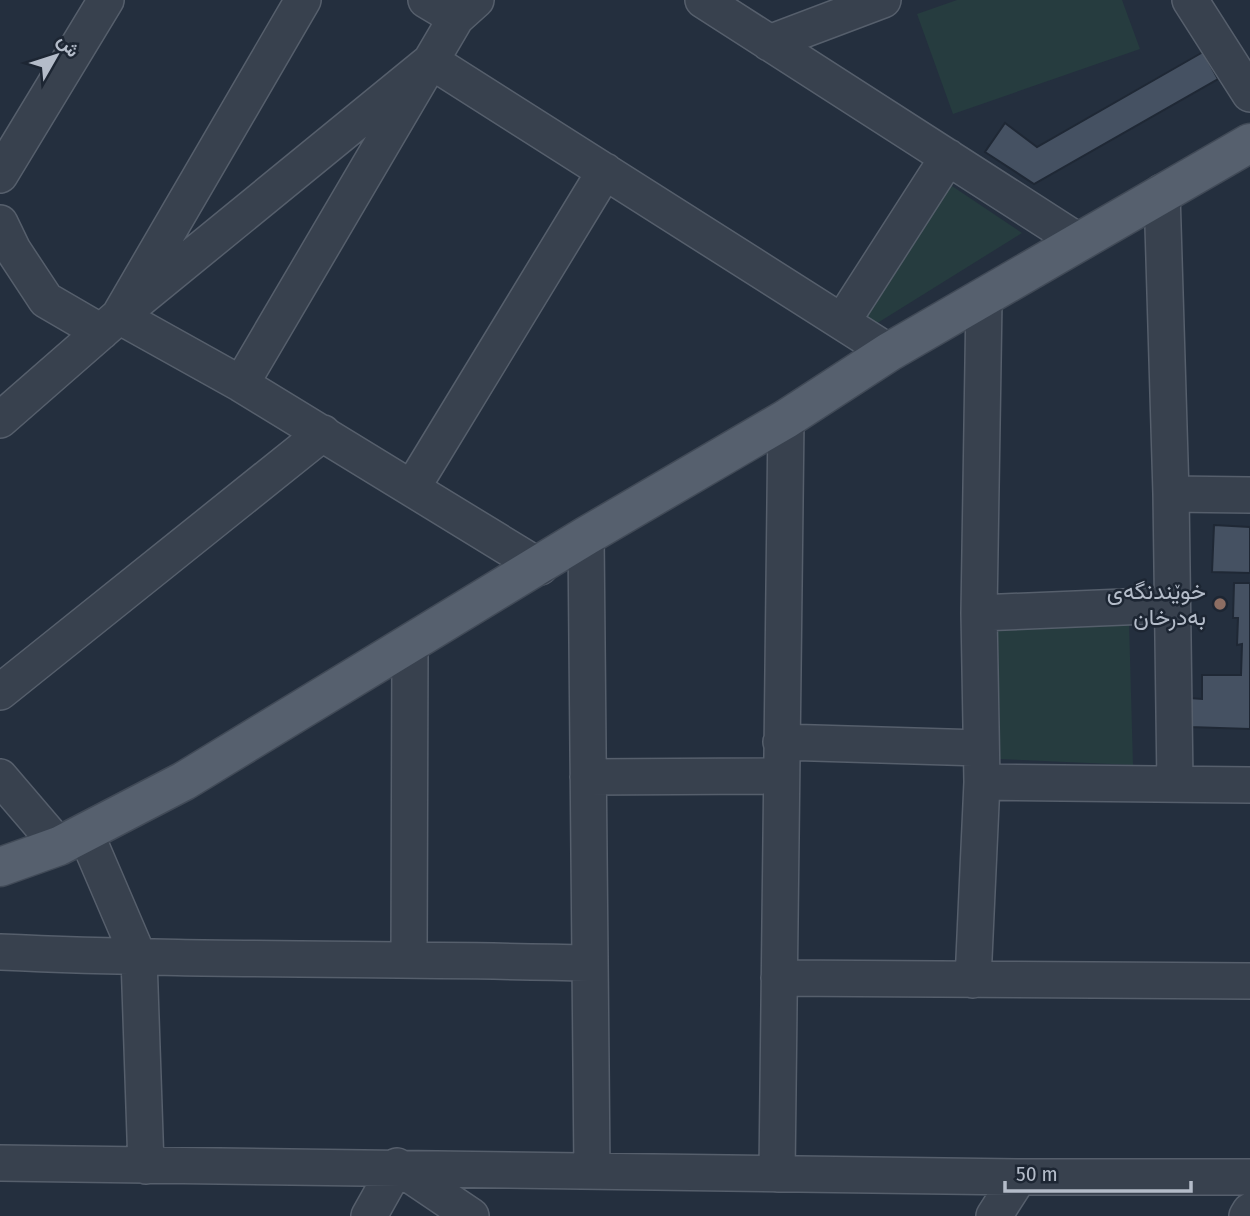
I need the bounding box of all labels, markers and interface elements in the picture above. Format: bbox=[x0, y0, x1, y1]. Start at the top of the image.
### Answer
north arrow bbox=[21, 21, 91, 91]
text: ش bbox=[53, 30, 85, 62]
place label: خوێندنگەی بەدرخان bbox=[1107, 577, 1206, 632]
marker: خوێندنگەی بەدرخان bbox=[1212, 596, 1228, 612]
scale bar bbox=[1005, 1150, 1190, 1194]
text: 50 m bbox=[1016, 1161, 1058, 1187]

